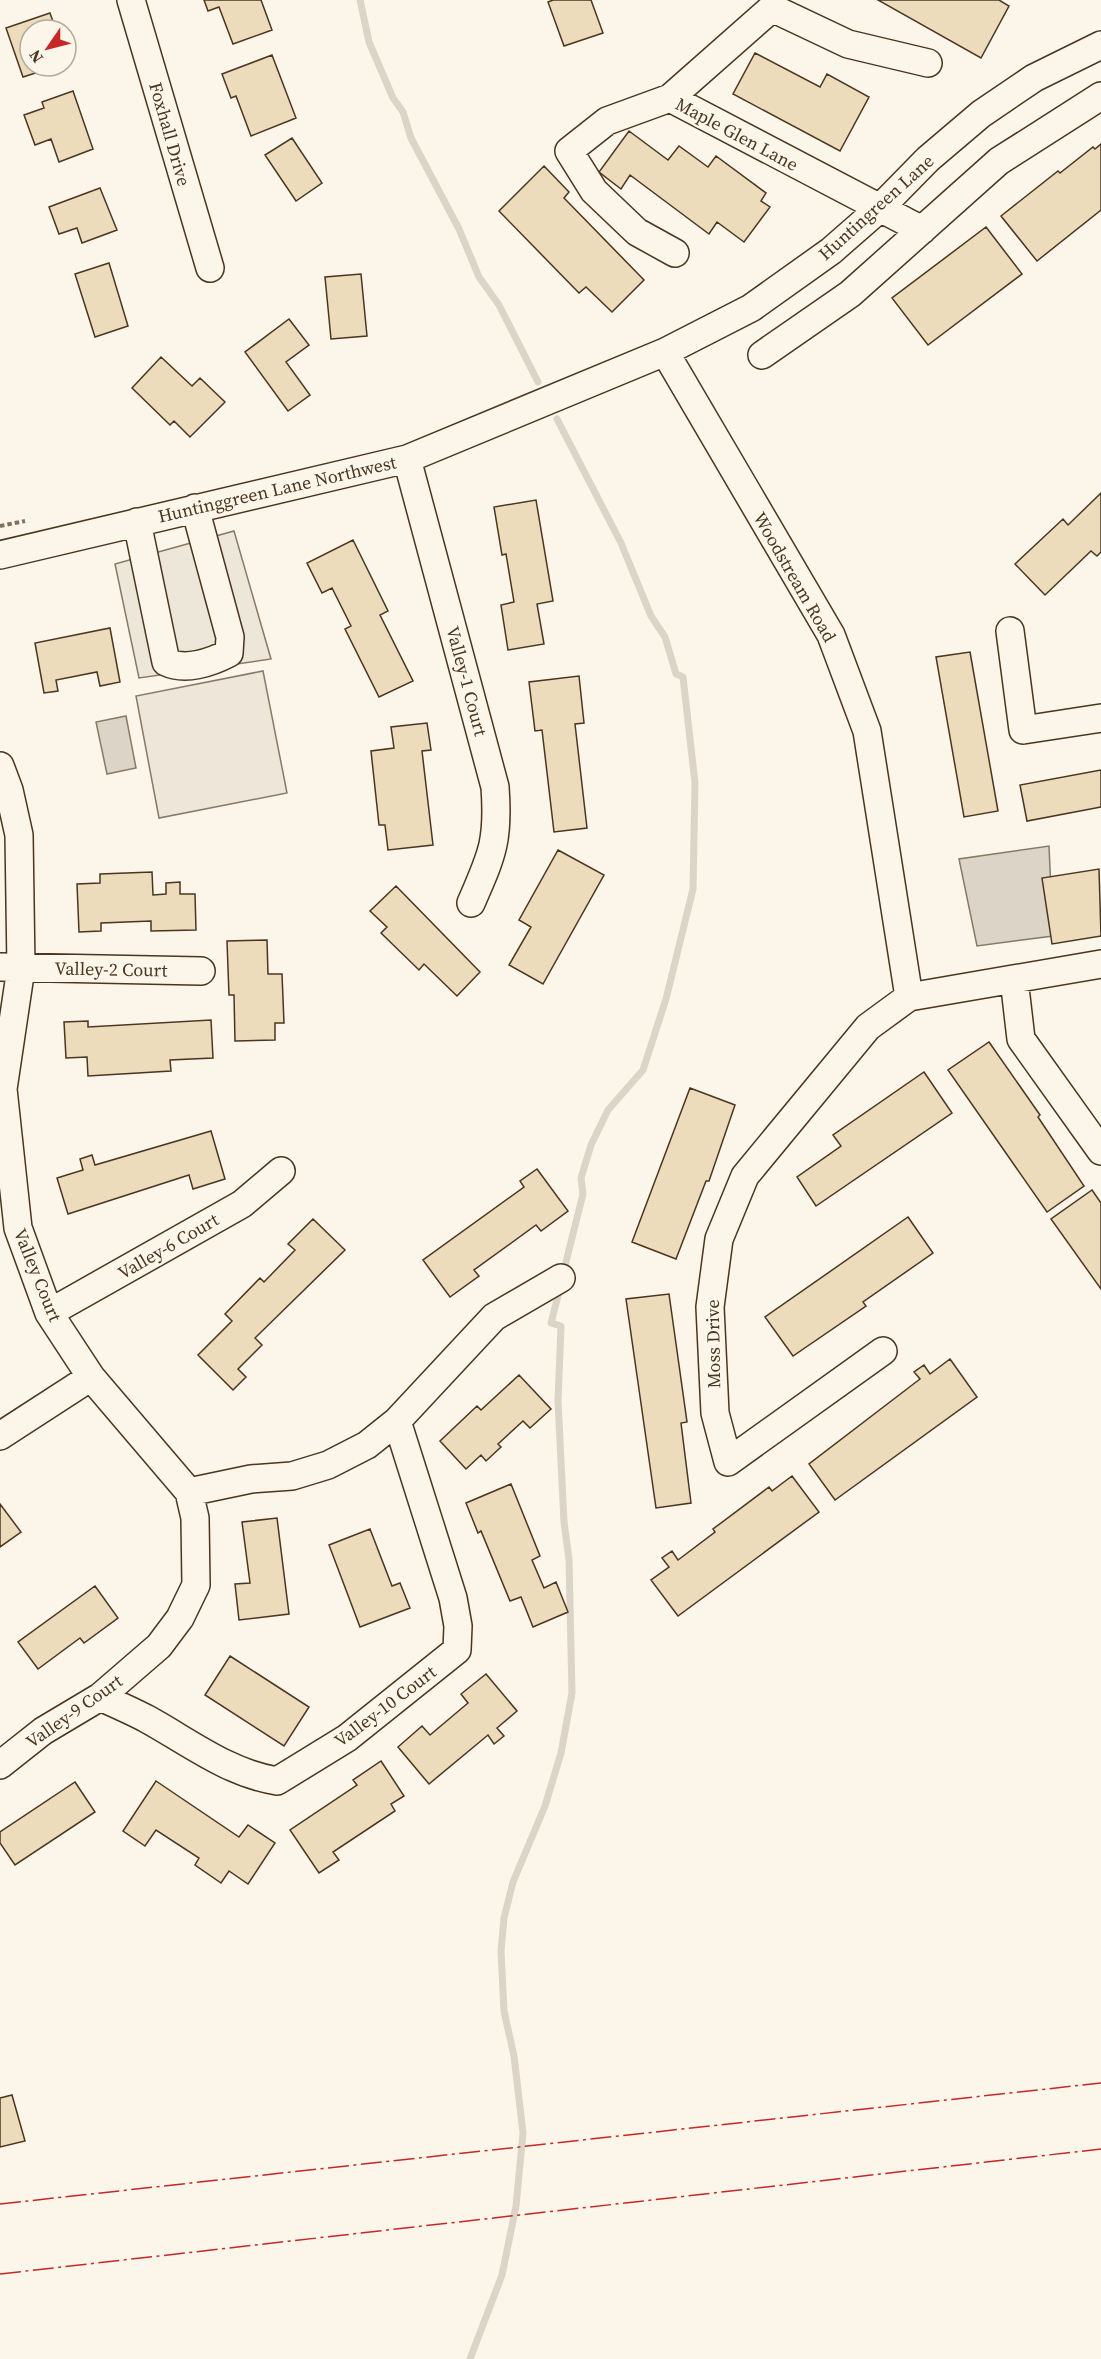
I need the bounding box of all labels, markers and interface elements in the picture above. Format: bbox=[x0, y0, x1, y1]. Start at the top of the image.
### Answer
north arrow bbox=[18, 18, 78, 78]
text: N bbox=[23, 45, 48, 68]
street label: Foxhall Drive bbox=[143, 79, 197, 189]
street label: Maple Glen Lane bbox=[671, 91, 803, 177]
street label: Huntingreen Lane bbox=[813, 148, 939, 266]
street label: Huntinggreen Lane Northwest bbox=[155, 449, 399, 529]
street label: Woodstream Road bbox=[748, 507, 842, 647]
street label: Valley-1 Court bbox=[440, 623, 494, 739]
street label: Valley-2 Court bbox=[54, 956, 168, 982]
street label: Valley-6 Court bbox=[113, 1207, 223, 1285]
street label: Valley Court bbox=[8, 1225, 68, 1325]
street label: Moss Drive bbox=[700, 1299, 726, 1389]
street label: Valley-10 Court bbox=[329, 1659, 441, 1753]
street label: Valley-9 Court bbox=[21, 1668, 127, 1754]

